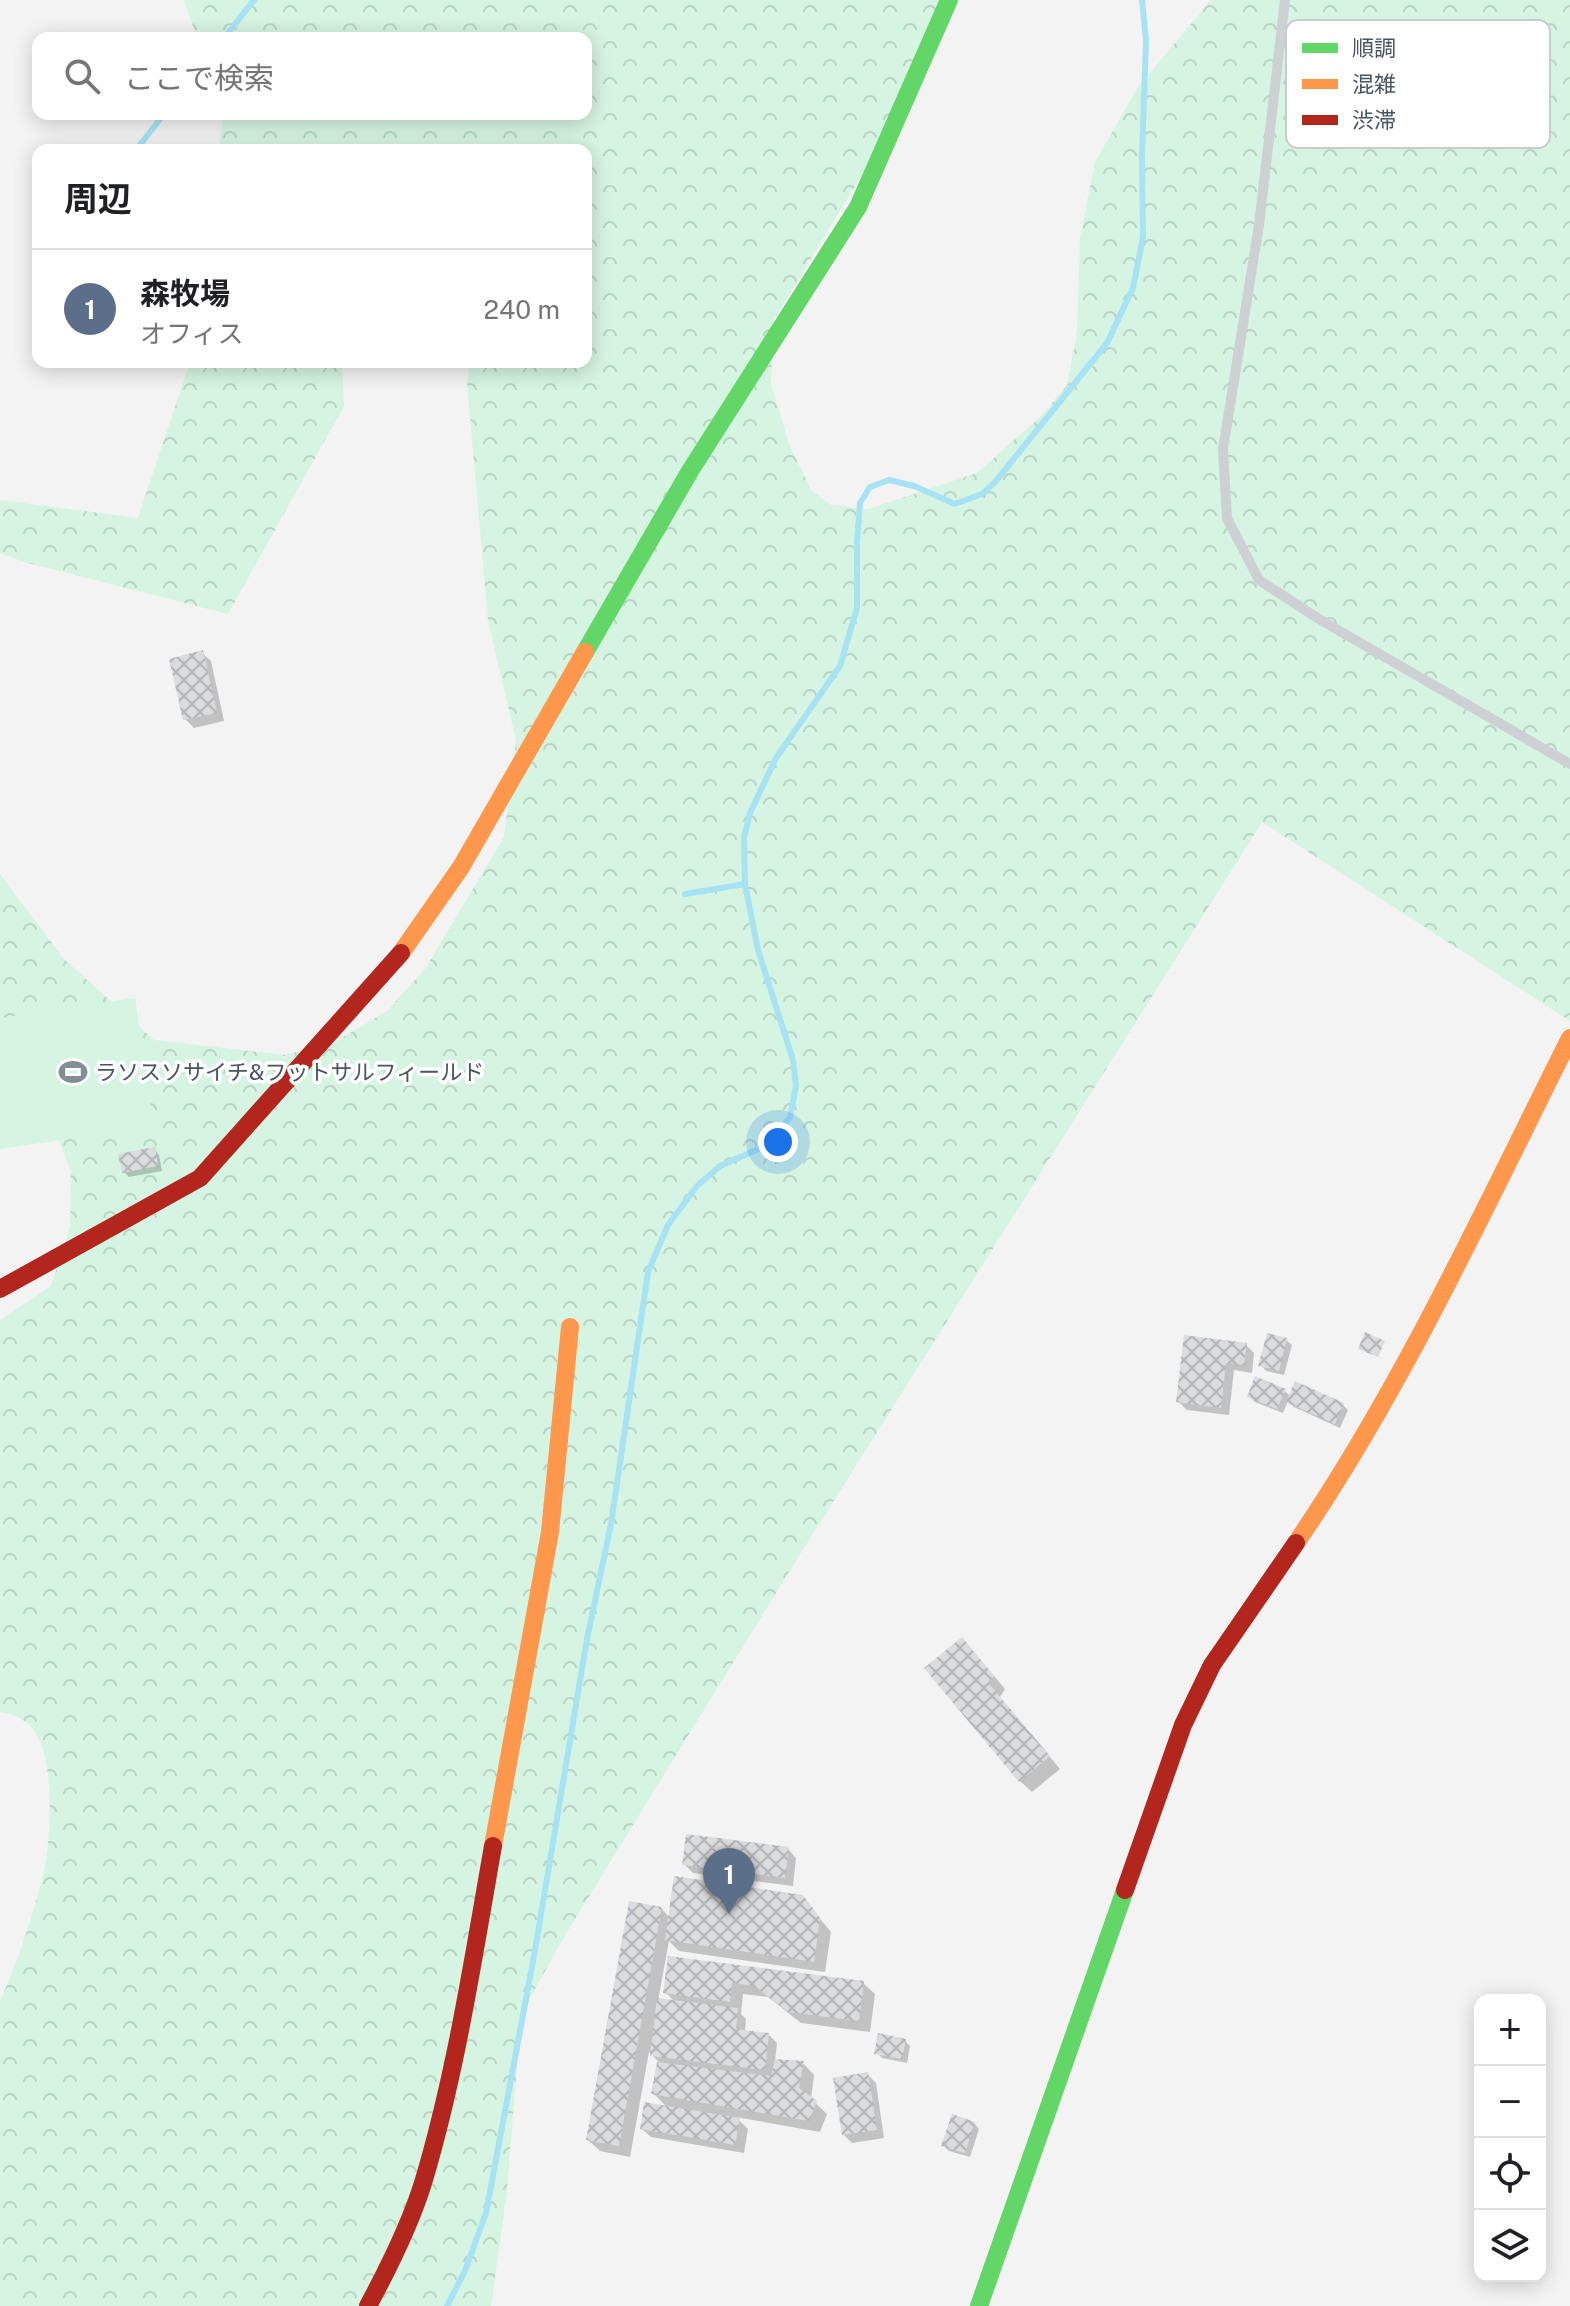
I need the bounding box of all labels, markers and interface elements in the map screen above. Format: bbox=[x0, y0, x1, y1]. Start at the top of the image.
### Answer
legend bbox=[1286, 20, 1550, 148]
search box bbox=[32, 32, 592, 120]
text: 順調 bbox=[1352, 35, 1396, 61]
icon: search bbox=[60, 54, 104, 98]
text: ここで検索 bbox=[124, 60, 274, 96]
text: 混雑 bbox=[1352, 71, 1396, 97]
text: 渋滞 bbox=[1352, 107, 1396, 133]
text: 周辺 bbox=[64, 179, 132, 219]
text: 森牧場 bbox=[140, 275, 230, 311]
text: 1 bbox=[84, 294, 96, 325]
text: 240 m bbox=[483, 294, 560, 325]
text: オフィス bbox=[140, 318, 243, 349]
sports icon: ラソスソサイチ&フットサルフィールド bbox=[58, 1057, 88, 1087]
place label: ラソスソサイチ&フットサルフィールド bbox=[95, 1059, 484, 1085]
your location bbox=[758, 1122, 798, 1162]
pin: 1 bbox=[703, 1848, 755, 1914]
map controls bbox=[1474, 1994, 1546, 2282]
button: + bbox=[1474, 1994, 1546, 2066]
button: − bbox=[1474, 2066, 1546, 2138]
button: locate bbox=[1474, 2138, 1546, 2210]
button: layers bbox=[1474, 2210, 1546, 2282]

